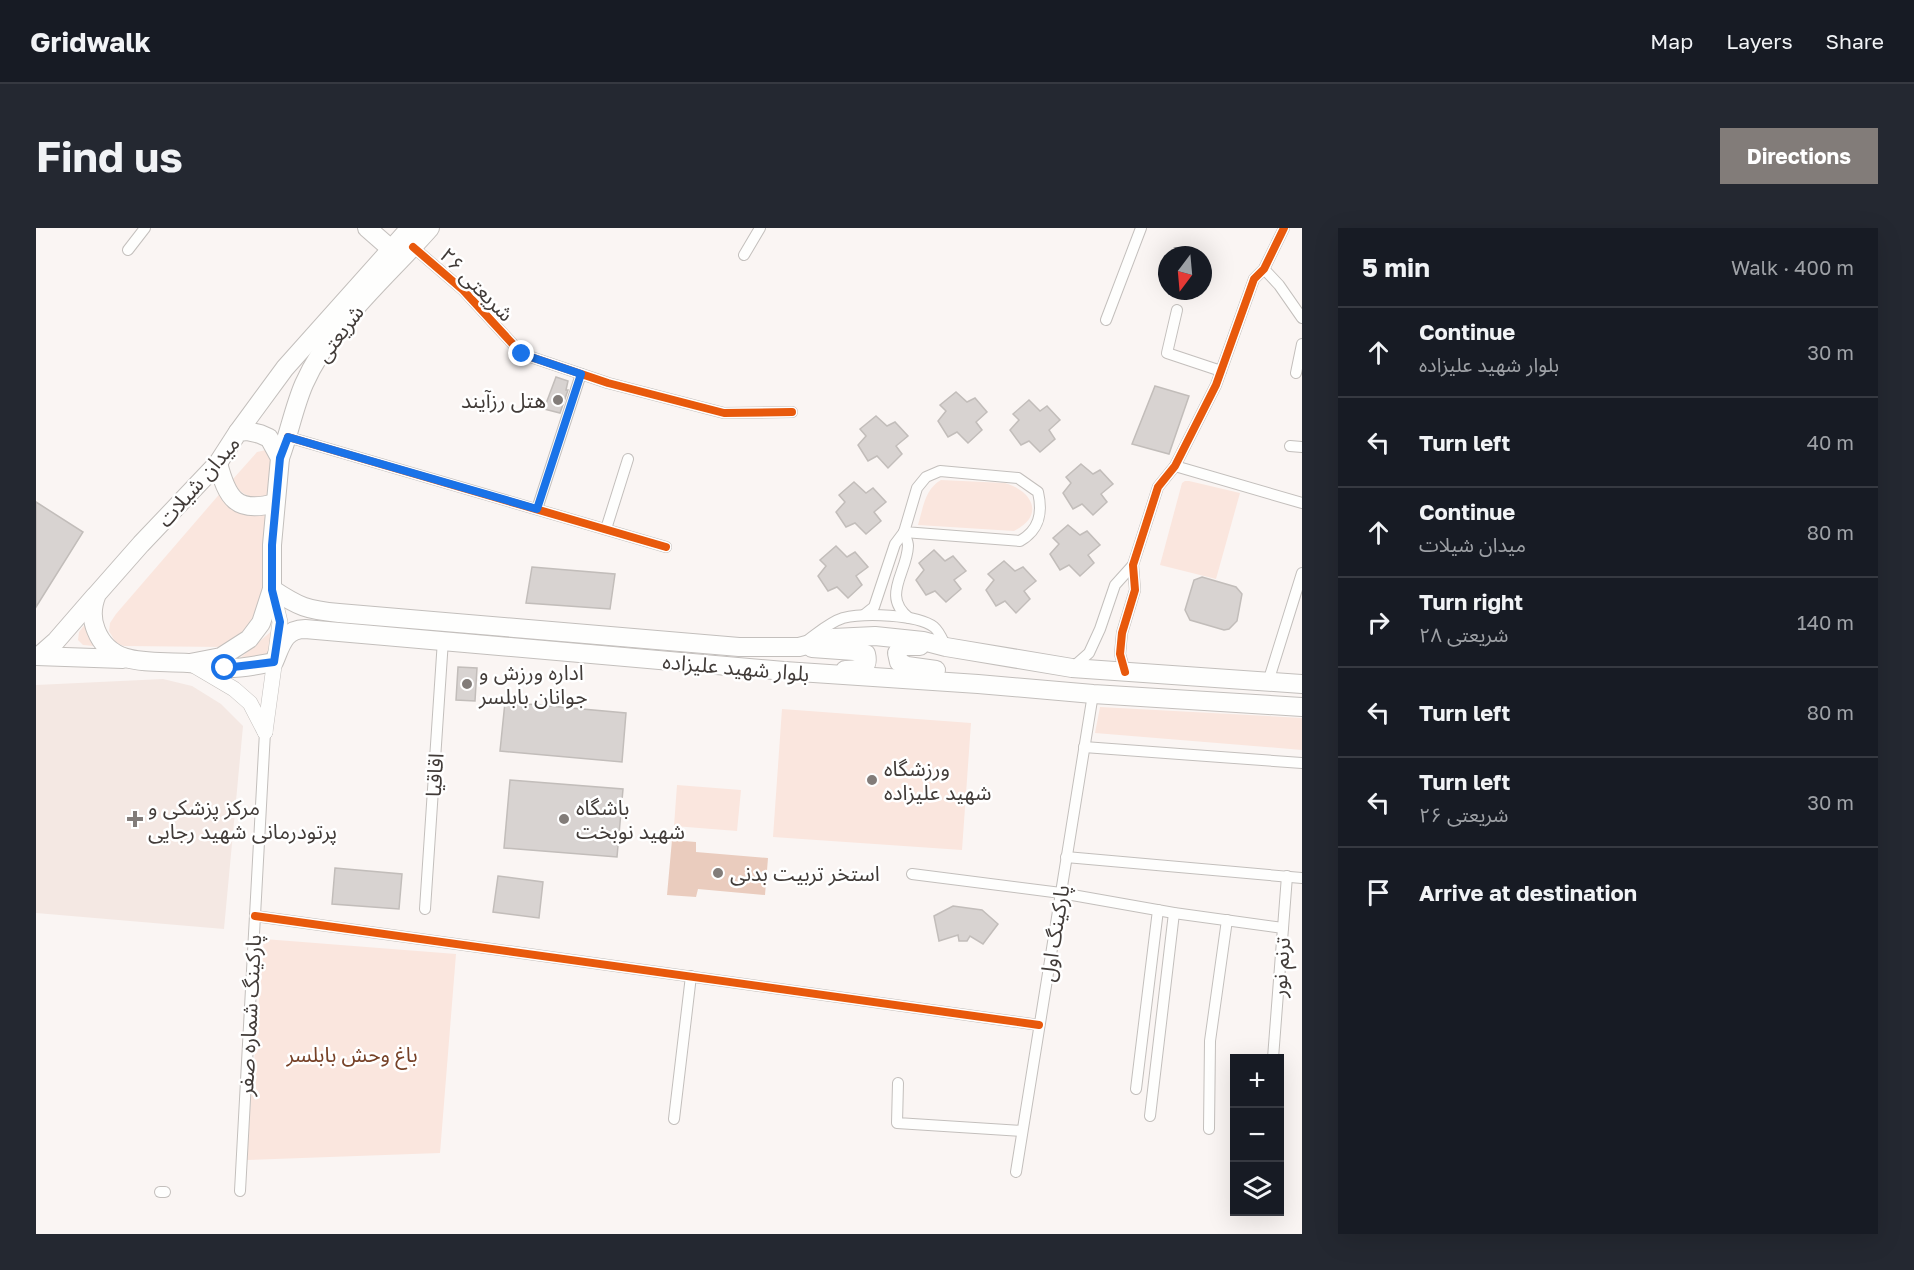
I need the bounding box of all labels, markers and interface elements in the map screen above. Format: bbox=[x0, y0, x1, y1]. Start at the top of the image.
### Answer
text: Gridwalk bbox=[30, 25, 151, 58]
text: Map bbox=[1650, 28, 1693, 54]
text: Layers bbox=[1726, 28, 1793, 54]
text: Share bbox=[1826, 28, 1884, 54]
button: Directions bbox=[1720, 128, 1878, 184]
text: Find us bbox=[36, 131, 183, 181]
street label: شریعتی ۲۶ bbox=[435, 242, 519, 326]
north arrow bbox=[1158, 246, 1212, 300]
text: 5 min bbox=[1362, 252, 1430, 283]
text: Walk · 400 m bbox=[1731, 255, 1854, 279]
street label: شریعتی bbox=[309, 299, 369, 367]
text: Continue bbox=[1419, 318, 1515, 345]
icon: ahead bbox=[1362, 336, 1395, 369]
route end bbox=[508, 340, 534, 366]
text: 30 m bbox=[1807, 340, 1854, 364]
text: بلوار شهید علیزاده bbox=[1419, 352, 1559, 376]
place label: هتل رزآیند bbox=[461, 387, 546, 413]
marker: هتل رزآیند bbox=[551, 393, 565, 407]
icon: left bbox=[1362, 426, 1395, 459]
text: Turn left bbox=[1419, 429, 1510, 456]
street label: میدان شیلات bbox=[151, 430, 245, 532]
text: 40 m bbox=[1807, 430, 1854, 454]
text: Continue bbox=[1419, 498, 1515, 525]
icon: ahead bbox=[1362, 516, 1395, 549]
text: 80 m bbox=[1807, 520, 1854, 544]
text: میدان شیلات bbox=[1419, 532, 1526, 556]
text: Turn right bbox=[1419, 588, 1523, 615]
icon: right bbox=[1362, 606, 1395, 639]
text: 140 m bbox=[1797, 610, 1854, 634]
text: شریعتی ۲۸ bbox=[1419, 622, 1508, 646]
street label: بلوار شهید علیزاده bbox=[662, 648, 810, 686]
route start bbox=[211, 654, 237, 680]
place label: اداره ورزش و جوانان بابلسر bbox=[478, 659, 588, 709]
marker: اداره ورزش و جوانان بابلسر bbox=[460, 677, 474, 691]
icon: left bbox=[1362, 696, 1395, 729]
text: Turn left bbox=[1419, 699, 1510, 726]
text: 80 m bbox=[1807, 700, 1854, 724]
street label: اقاقیا bbox=[420, 752, 448, 798]
place label: ورزشگاه شهید علیزاده bbox=[884, 755, 991, 805]
text: Turn left bbox=[1419, 768, 1510, 795]
marker: ورزشگاه شهید علیزاده bbox=[865, 773, 879, 787]
icon: left bbox=[1362, 786, 1395, 819]
text: 30 m bbox=[1807, 790, 1854, 814]
place label: مرکز پزشکی و پرتودرمانی شهید رجایی bbox=[148, 794, 337, 845]
place label: باشگاه شهید نوبخت bbox=[576, 794, 685, 844]
text: شریعتی ۲۶ bbox=[1419, 802, 1508, 826]
marker: مرکز پزشکی و پرتودرمانی شهید رجایی bbox=[126, 810, 144, 828]
marker: باشگاه شهید نوبخت bbox=[557, 812, 571, 826]
place label: استخر تربیت بدنی bbox=[730, 860, 880, 886]
marker: استخر تربیت بدنی bbox=[711, 866, 725, 880]
icon: arrive bbox=[1362, 876, 1395, 909]
text: Arrive at destination bbox=[1419, 879, 1637, 906]
street label: پارکینگ اول bbox=[1034, 883, 1076, 983]
street label: پارکینگ شماره صفر bbox=[232, 934, 267, 1097]
street label: ترنم نور bbox=[1265, 936, 1298, 999]
park label: باغ وحش بابلسر bbox=[285, 1041, 418, 1070]
map controls bbox=[1230, 1054, 1284, 1216]
button: + bbox=[1230, 1054, 1284, 1108]
button: − bbox=[1230, 1108, 1284, 1162]
button: layers bbox=[1230, 1162, 1284, 1216]

